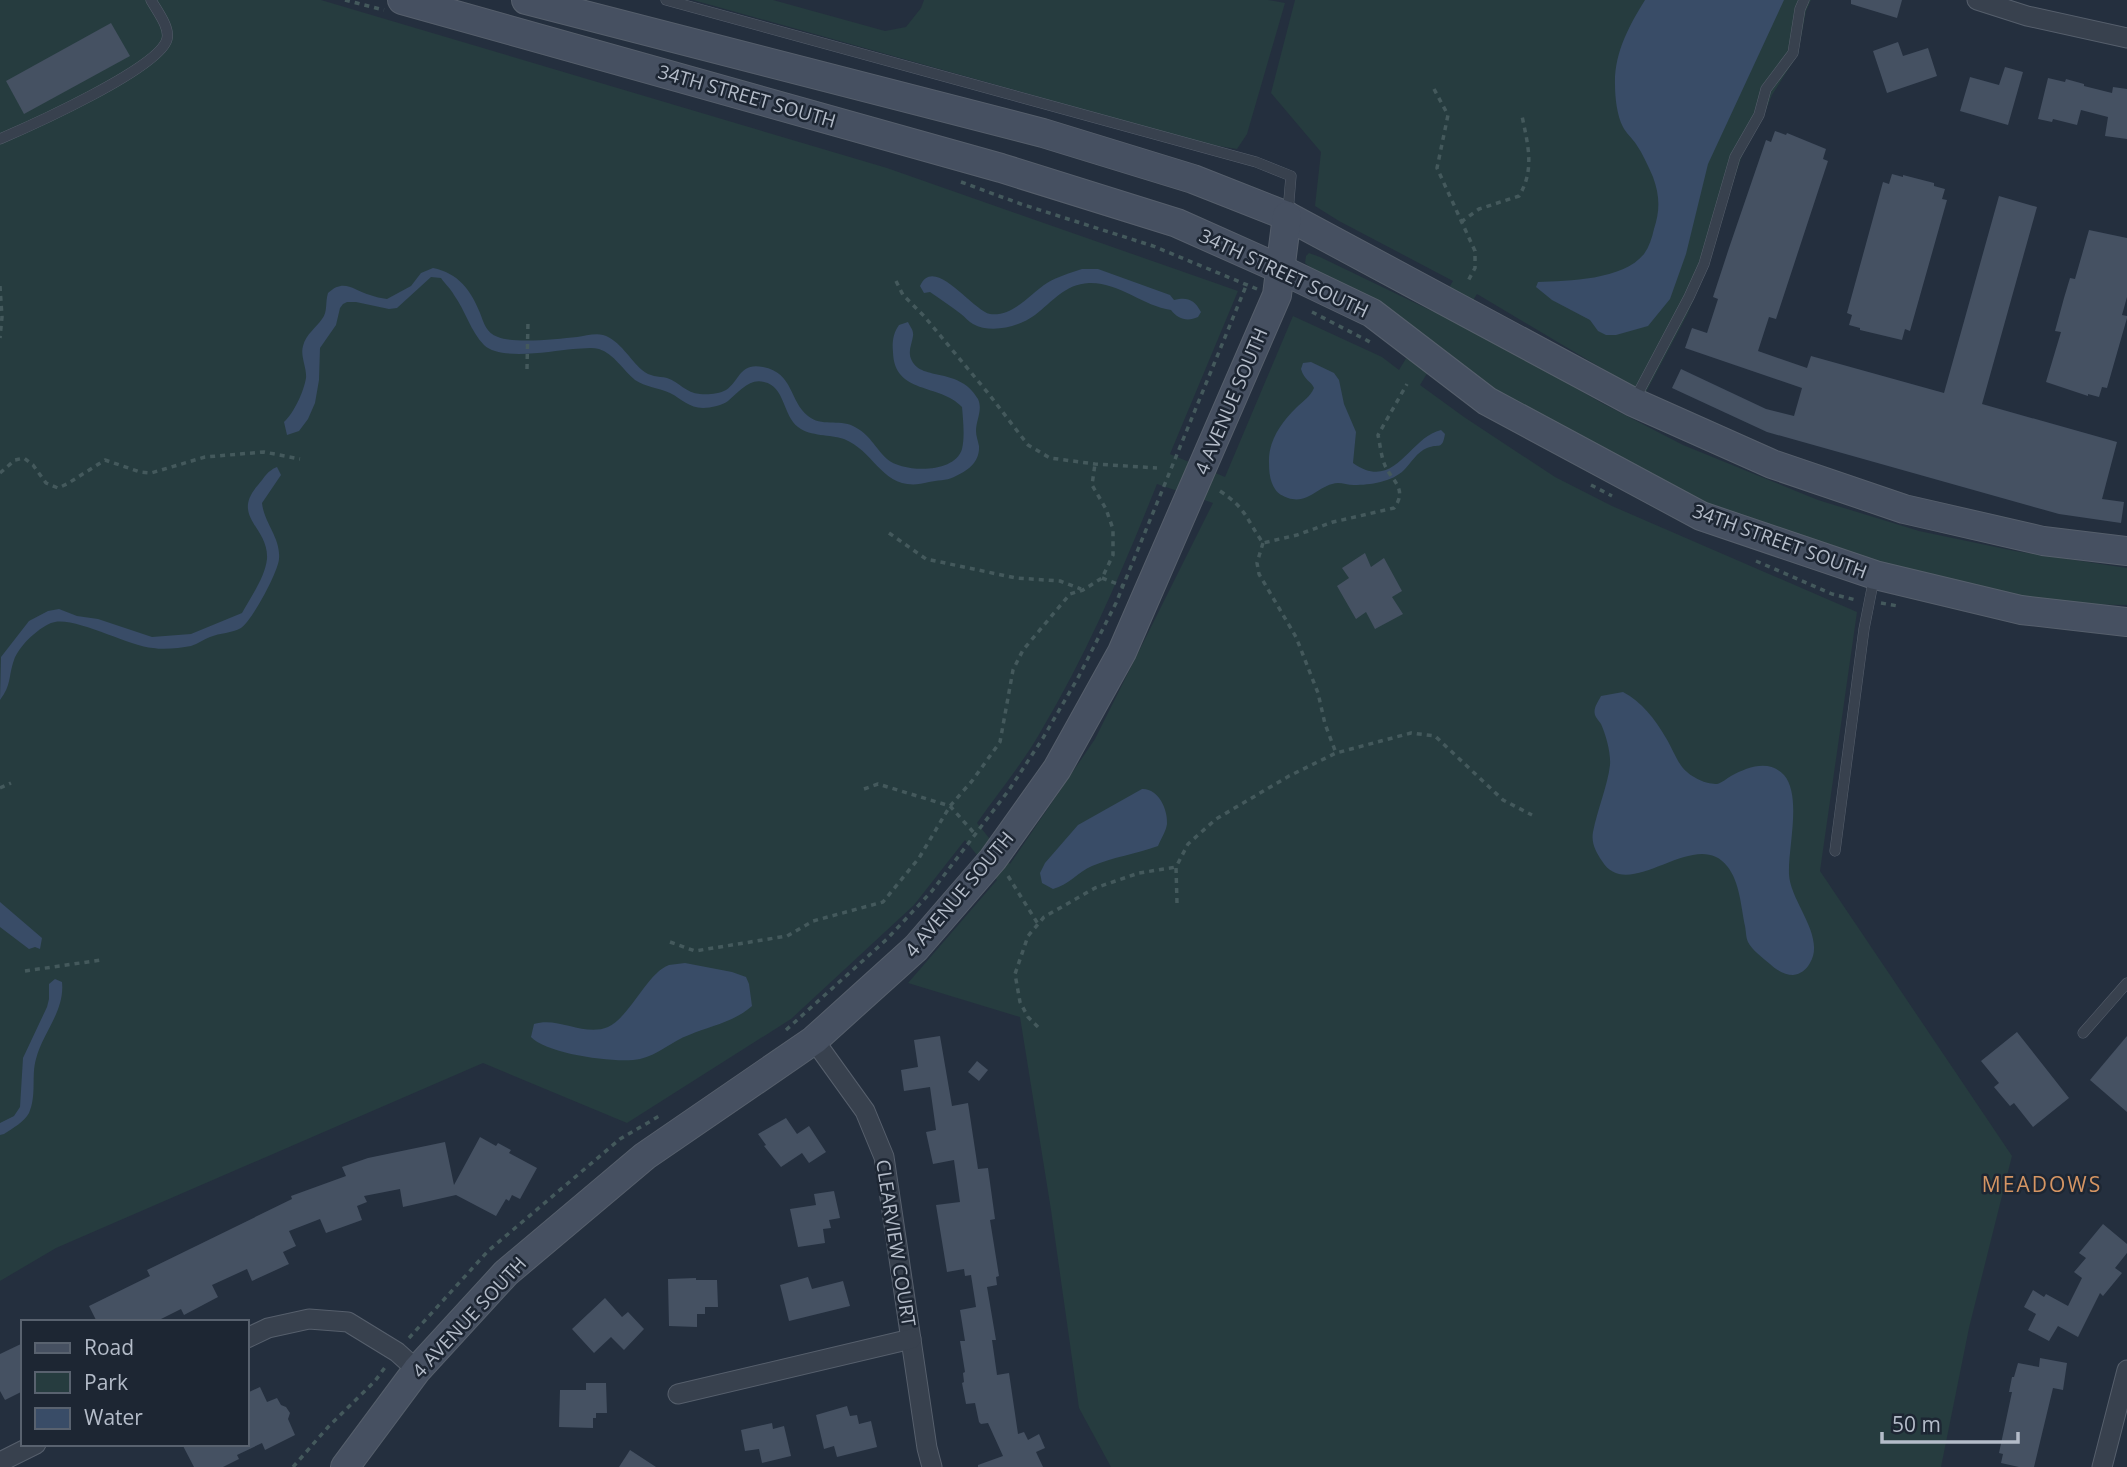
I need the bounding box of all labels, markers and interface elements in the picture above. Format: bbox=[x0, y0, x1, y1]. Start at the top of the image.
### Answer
street label: 34TH STREET SOUTH bbox=[655, 58, 839, 134]
street label: 34TH STREET SOUTH bbox=[1195, 222, 1373, 324]
street label: 4 AVENUE SOUTH bbox=[1188, 324, 1274, 478]
street label: 34TH STREET SOUTH bbox=[1689, 497, 1871, 585]
street label: 4 AVENUE SOUTH bbox=[899, 826, 1019, 962]
street label: CLEARVIEW COURT bbox=[870, 1158, 922, 1329]
district label: MEADOWS bbox=[1982, 1170, 2102, 1198]
street label: 4 AVENUE SOUTH bbox=[406, 1251, 532, 1383]
legend bbox=[21, 1320, 248, 1446]
text: Road bbox=[84, 1333, 134, 1361]
text: Park bbox=[84, 1368, 128, 1396]
scale bar bbox=[1882, 1400, 2018, 1444]
text: Water bbox=[84, 1403, 143, 1431]
text: 50 m bbox=[1892, 1410, 1941, 1438]

